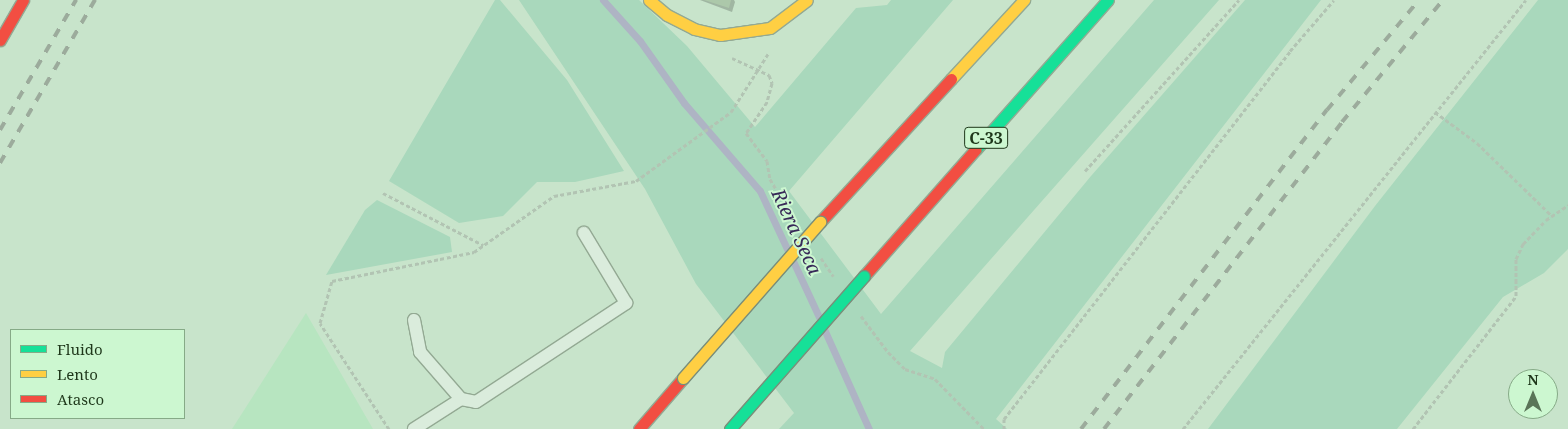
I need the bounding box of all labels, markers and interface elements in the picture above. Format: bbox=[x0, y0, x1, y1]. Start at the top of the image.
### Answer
road number: C-33 bbox=[964, 125, 1008, 152]
water label: Riera Seca bbox=[766, 185, 826, 279]
legend bbox=[10, 329, 185, 419]
text: Fluido bbox=[57, 339, 103, 359]
text: Lento bbox=[57, 364, 98, 384]
north arrow bbox=[1508, 369, 1558, 419]
text: N bbox=[1527, 370, 1539, 389]
text: Atasco bbox=[57, 389, 104, 409]

